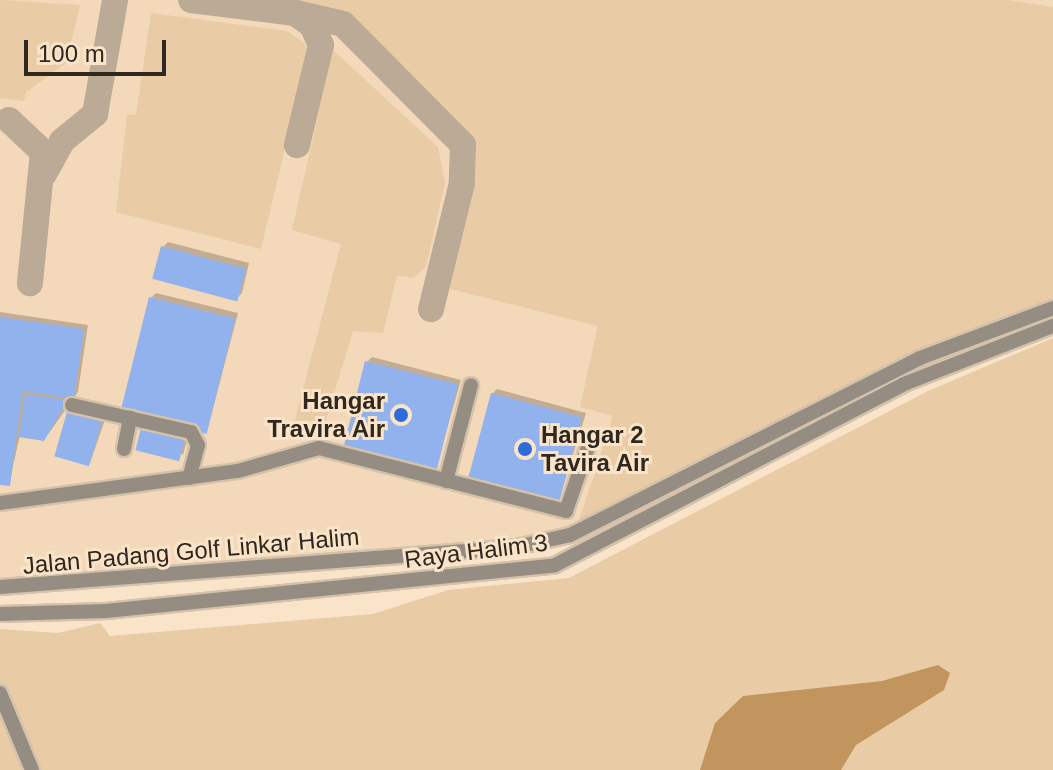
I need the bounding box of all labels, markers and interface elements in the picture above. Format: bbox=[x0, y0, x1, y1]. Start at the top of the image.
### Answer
scale bar bbox=[28, 24, 170, 74]
text: 100 m bbox=[38, 40, 105, 67]
place label: Hangar Travira Air bbox=[266, 387, 385, 443]
marker: Hangar Travira Air bbox=[392, 406, 410, 424]
place label: Hangar 2 Tavira Air bbox=[541, 421, 650, 477]
marker: Hangar 2 Tavira Air bbox=[516, 440, 534, 458]
street label: Jalan Padang Golf Linkar Halim bbox=[22, 522, 360, 580]
street label: Raya Halim 3 bbox=[403, 528, 549, 574]

